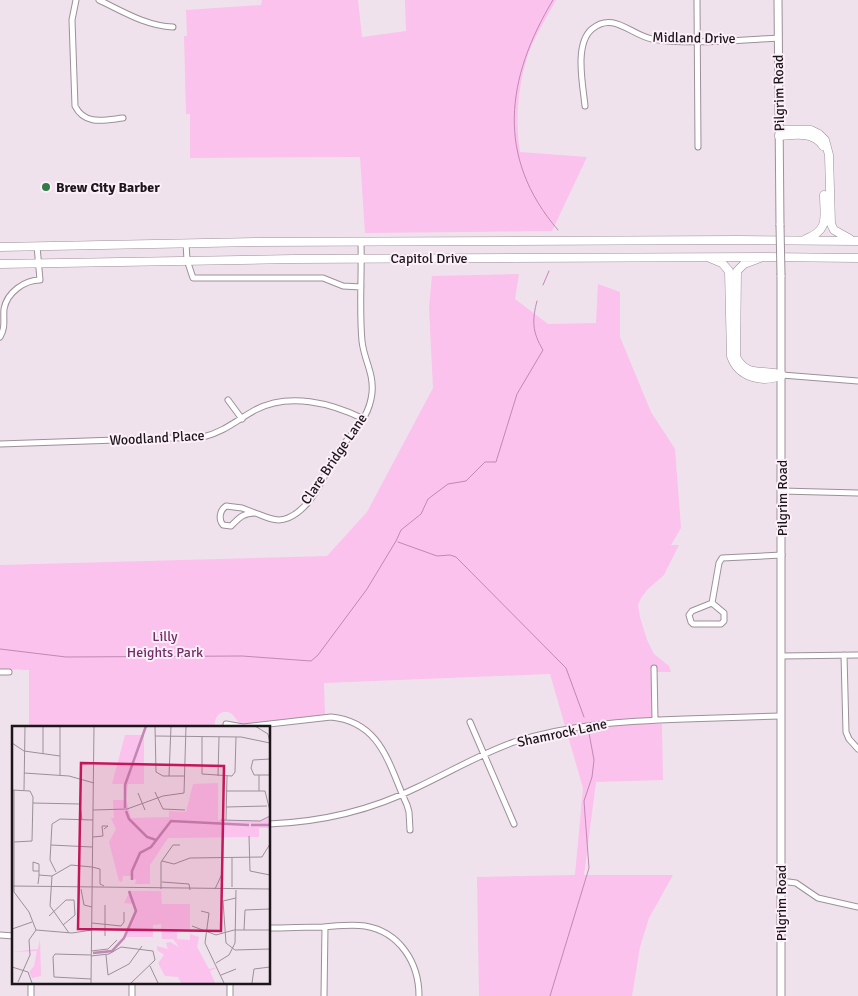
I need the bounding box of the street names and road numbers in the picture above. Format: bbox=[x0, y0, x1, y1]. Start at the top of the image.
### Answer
street label: Midland Drive bbox=[652, 29, 736, 47]
street label: Pilgrim Road bbox=[770, 55, 788, 131]
street label: Capitol Drive bbox=[390, 250, 468, 267]
street label: Clare Bridge Lane bbox=[297, 410, 371, 508]
street label: Woodland Place bbox=[109, 427, 205, 449]
street label: Pilgrim Road bbox=[774, 460, 791, 536]
street label: Shamrock Lane bbox=[516, 715, 608, 751]
street label: Pilgrim Road bbox=[773, 865, 790, 941]

